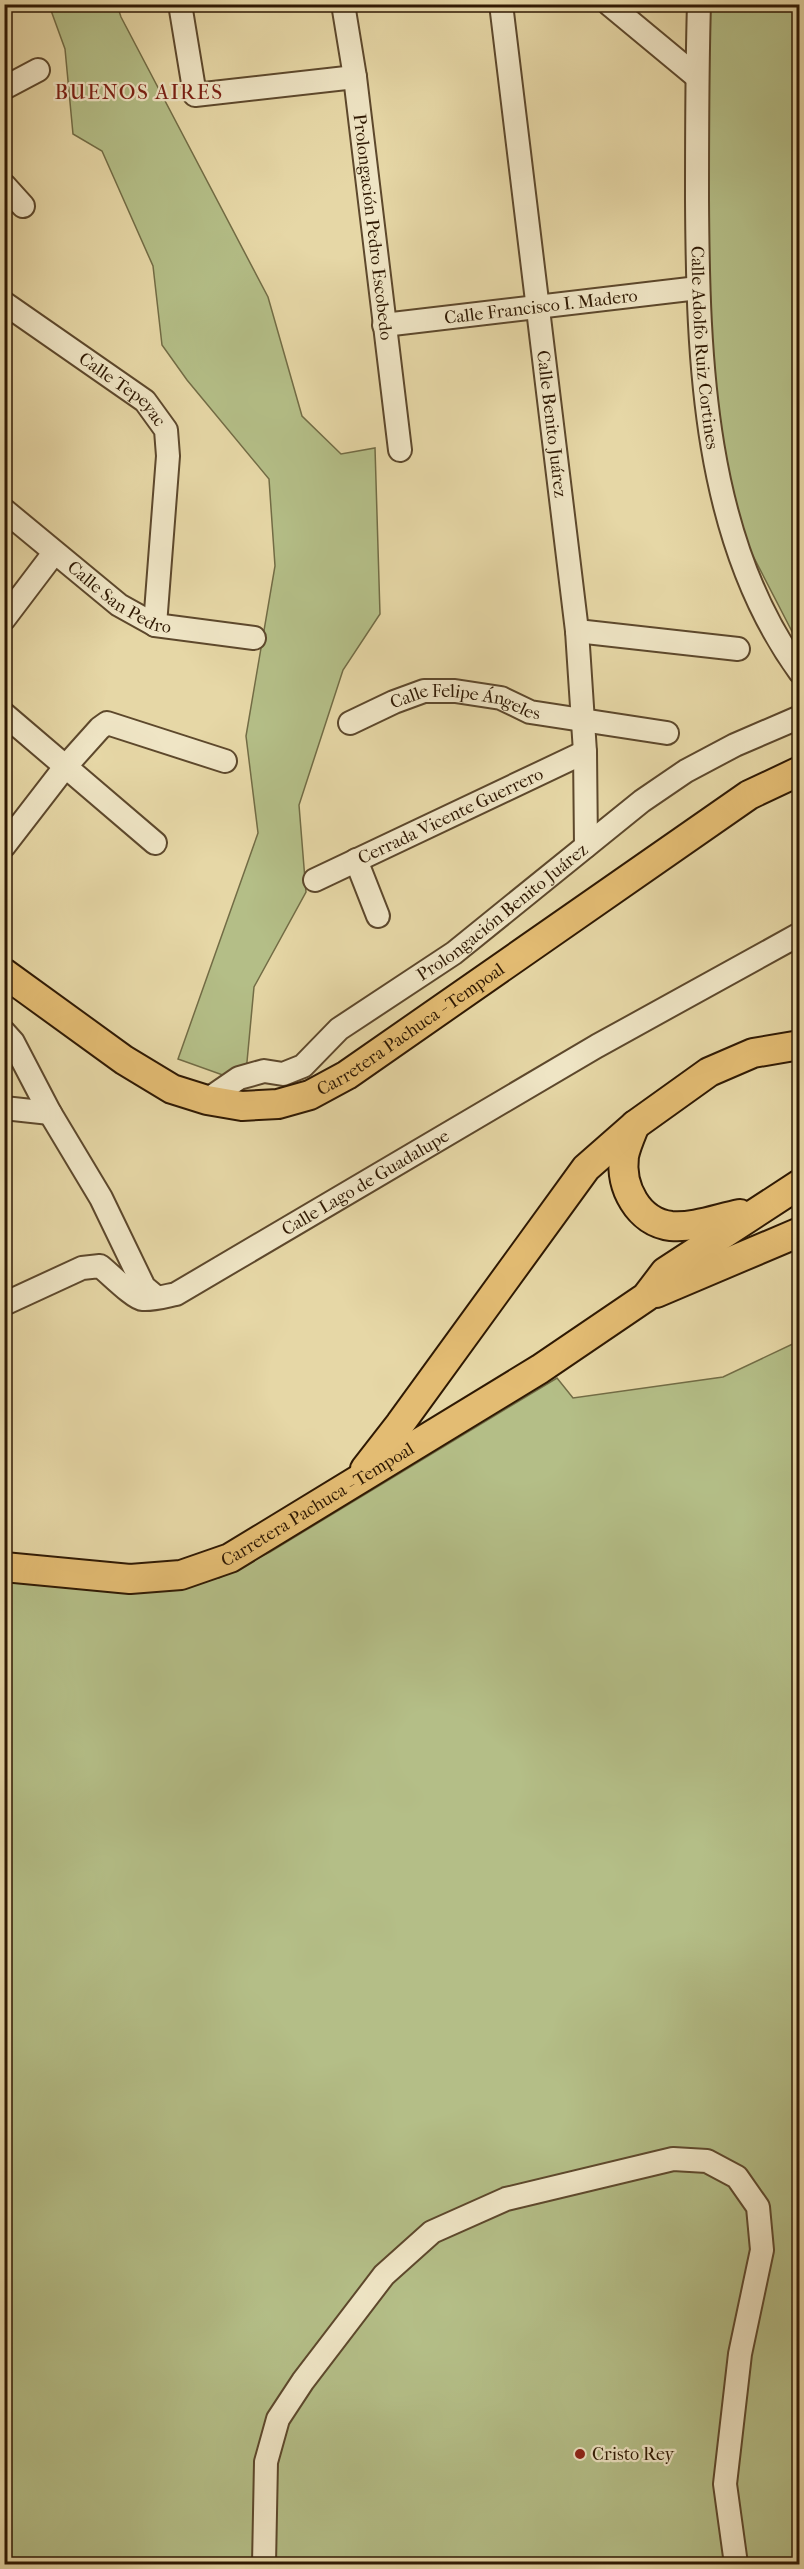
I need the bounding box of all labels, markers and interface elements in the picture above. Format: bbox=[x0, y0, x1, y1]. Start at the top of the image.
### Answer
district label: BUENOS AIRES bbox=[55, 80, 223, 104]
street label: Prolongación Pedro Escobedo bbox=[349, 113, 397, 341]
street label: Calle Adolfo Ruiz Cortines bbox=[686, 246, 723, 451]
street label: Calle Francisco I. Madero bbox=[443, 285, 639, 329]
street label: Calle Tepeyac bbox=[75, 348, 170, 431]
street label: Calle Benito Juárez bbox=[532, 349, 571, 499]
street label: Calle San Pedro bbox=[63, 557, 172, 638]
street label: Calle Felipe Ángeles bbox=[387, 680, 542, 724]
street label: Cerrada Vicente Guerrero bbox=[355, 763, 547, 869]
street label: Prolongación Benito Juárez bbox=[413, 839, 592, 986]
street label: Carretera Pachuca - Tempoal bbox=[313, 959, 509, 1100]
street label: Calle Lago de Guadalupe bbox=[278, 1125, 453, 1240]
street label: Carretera Pachuca - Tempoal bbox=[219, 1438, 418, 1571]
place label: Cristo Rey bbox=[592, 2444, 676, 2465]
marker: Cristo Rey bbox=[573, 2447, 587, 2461]

